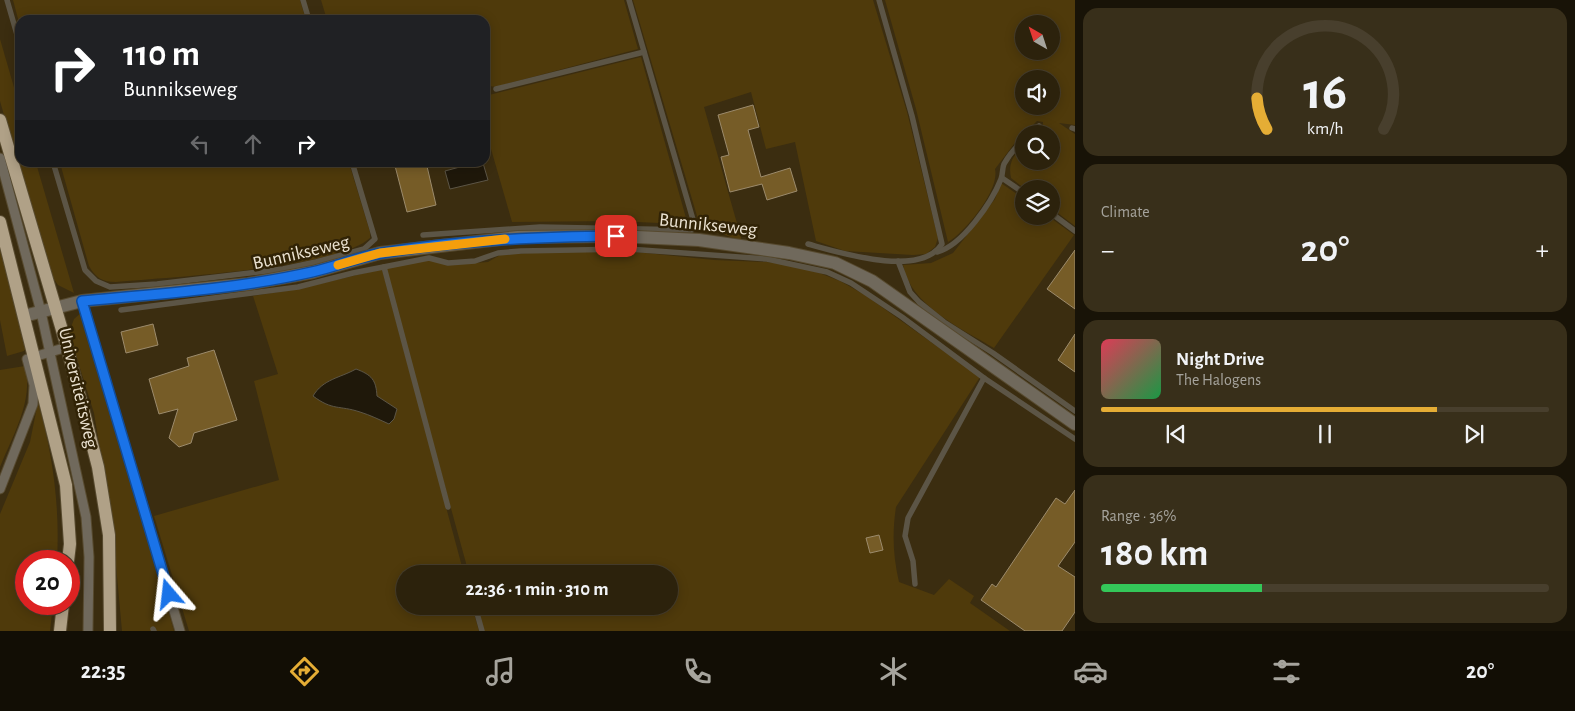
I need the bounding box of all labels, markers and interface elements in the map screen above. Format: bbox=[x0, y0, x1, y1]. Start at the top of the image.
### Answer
north arrow bbox=[1015, 15, 1060, 60]
map controls bbox=[1015, 15, 1060, 225]
icon: right bbox=[40, 35, 105, 100]
text: 110 m bbox=[123, 37, 200, 72]
text: 16 bbox=[1303, 66, 1347, 118]
button: sound bbox=[1015, 70, 1060, 115]
text: Bunnikseweg bbox=[123, 78, 237, 100]
text: km/h bbox=[1307, 120, 1343, 138]
button: search bbox=[1015, 125, 1060, 170]
icon: left bbox=[186, 130, 214, 158]
icon: ahead bbox=[239, 130, 267, 158]
icon: right bbox=[292, 130, 320, 158]
button: layers bbox=[1015, 180, 1060, 225]
text: Climate bbox=[1101, 204, 1150, 220]
street label: Bunnikseweg bbox=[658, 210, 759, 240]
pin bbox=[595, 215, 637, 257]
icon: arrive bbox=[602, 222, 630, 250]
text: 20° bbox=[1301, 231, 1349, 269]
street label: Bunnikseweg bbox=[251, 232, 352, 273]
text: − bbox=[1101, 237, 1114, 265]
text: + bbox=[1536, 237, 1549, 265]
street label: Universiteitsweg bbox=[55, 326, 101, 451]
text: Night Drive bbox=[1176, 350, 1264, 369]
text: The Halogens bbox=[1176, 372, 1261, 388]
icon: previous bbox=[1162, 420, 1190, 448]
icon: pause bbox=[1311, 420, 1339, 448]
icon: next bbox=[1460, 420, 1488, 448]
text: Range · 36% bbox=[1101, 508, 1176, 524]
text: 180 km bbox=[1101, 535, 1208, 573]
speed limit sign: 20 bbox=[15, 550, 80, 615]
position arrow bbox=[142, 567, 194, 619]
text: 22:36 · 1 min · 310 m bbox=[466, 580, 608, 599]
icon: directions bbox=[287, 654, 322, 689]
icon: music bbox=[483, 654, 518, 689]
icon: phone bbox=[680, 654, 715, 689]
icon: climate bbox=[876, 654, 911, 689]
icon: car bbox=[1073, 654, 1108, 689]
icon: filters bbox=[1269, 654, 1304, 689]
text: 22:35 bbox=[81, 660, 125, 682]
text: 20° bbox=[1466, 660, 1494, 682]

